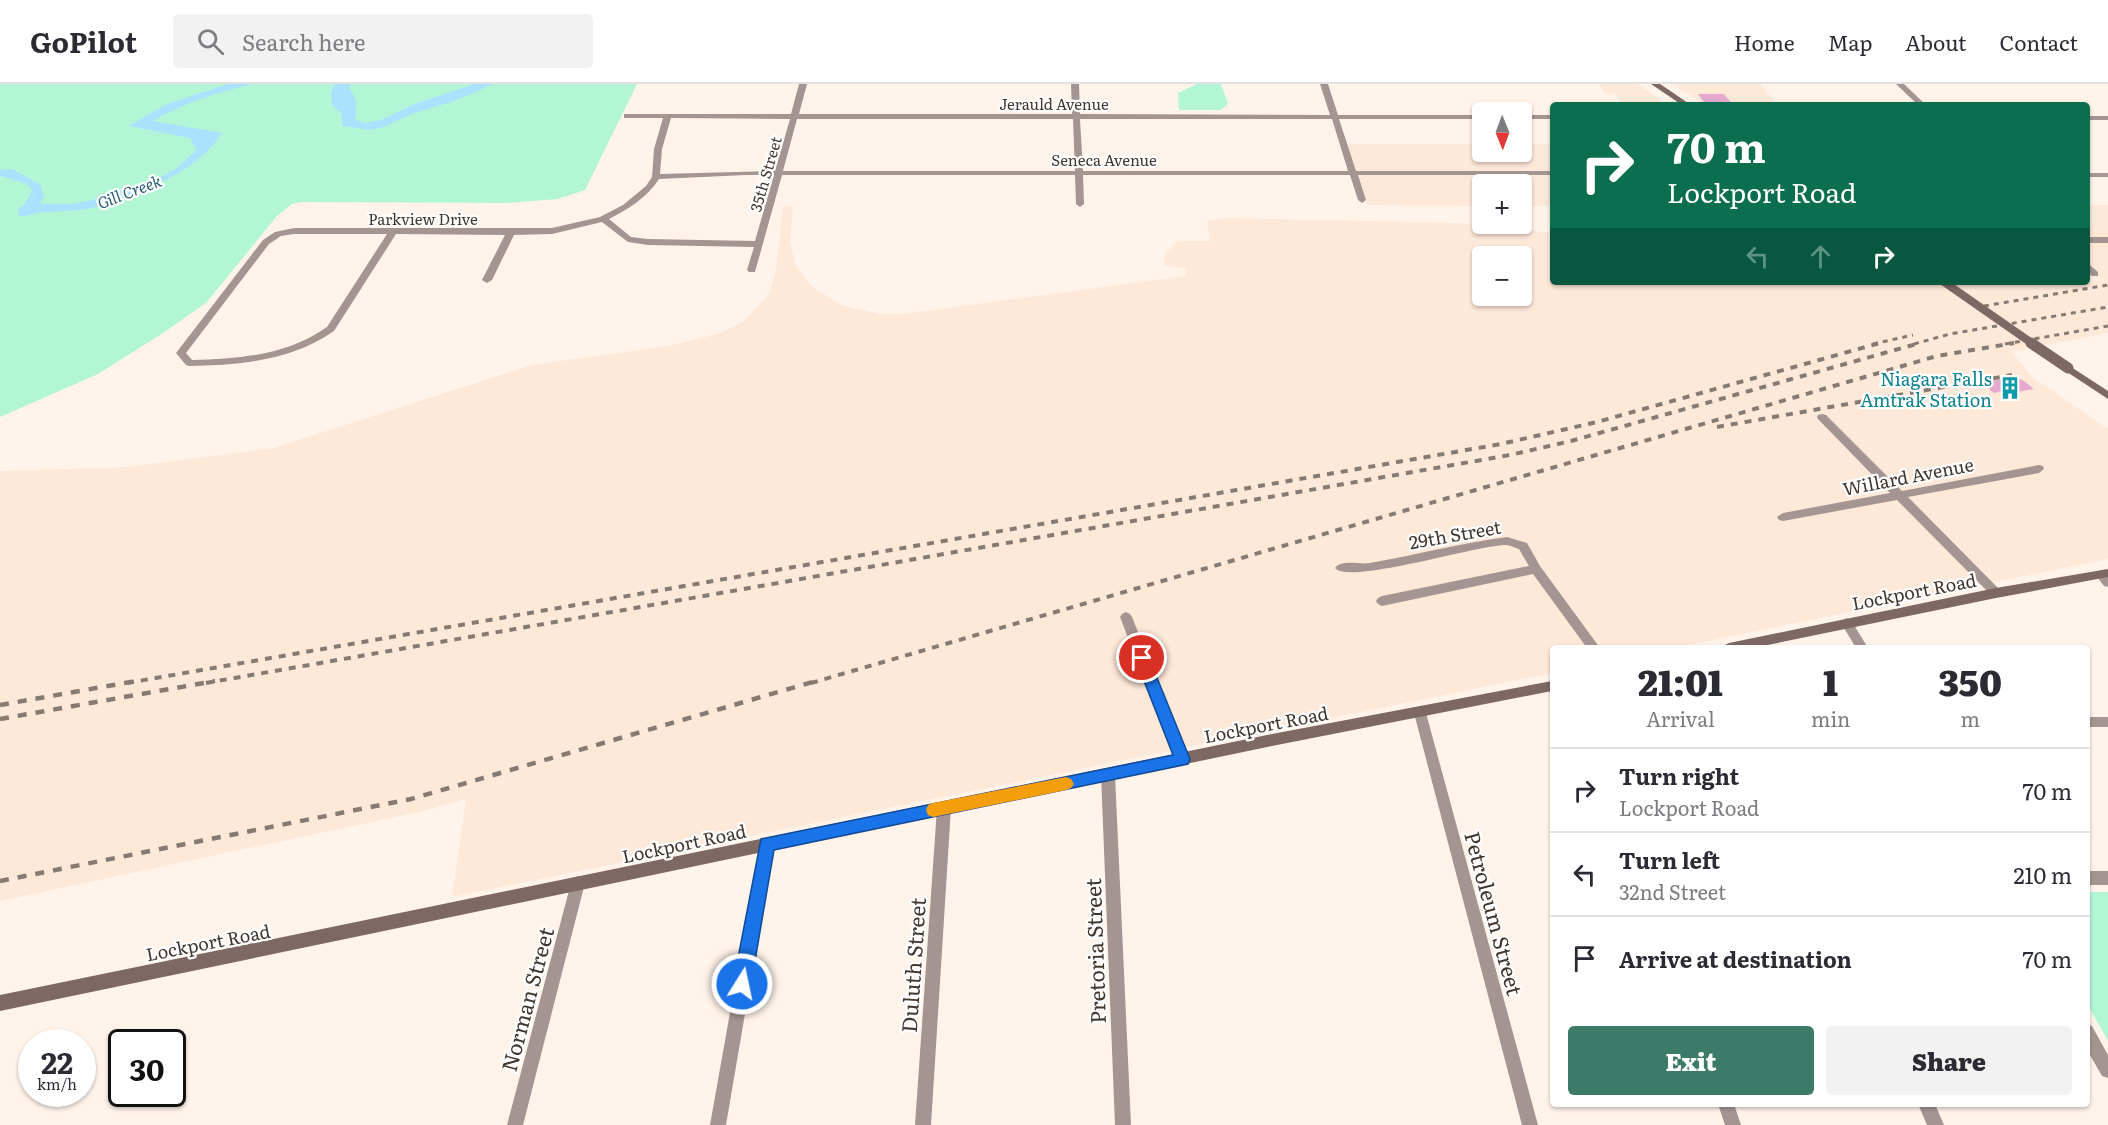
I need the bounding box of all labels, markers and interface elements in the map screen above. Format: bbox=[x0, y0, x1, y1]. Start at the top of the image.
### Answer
search box bbox=[173, 14, 593, 68]
text: GoPilot bbox=[30, 20, 137, 62]
icon: search bbox=[194, 25, 227, 58]
text: Search here bbox=[242, 25, 365, 58]
text: Home bbox=[1734, 26, 1795, 57]
text: Map bbox=[1828, 26, 1872, 57]
text: About bbox=[1905, 26, 1967, 57]
text: Contact bbox=[2000, 26, 2078, 57]
street label: Jerauld Avenue bbox=[999, 92, 1109, 115]
north arrow bbox=[1472, 102, 1532, 162]
map controls bbox=[1472, 102, 1532, 306]
text: 70 m bbox=[1667, 114, 1766, 176]
icon: right bbox=[1568, 126, 1646, 204]
street label: 35th Street bbox=[743, 134, 787, 214]
street label: Seneca Avenue bbox=[1051, 148, 1157, 171]
water label: Gill Creek bbox=[93, 168, 165, 214]
text: Lockport Road bbox=[1667, 171, 1856, 211]
button: + bbox=[1472, 174, 1532, 234]
street label: Parkview Drive bbox=[368, 207, 478, 230]
icon: left bbox=[1741, 240, 1774, 273]
icon: ahead bbox=[1804, 240, 1837, 273]
icon: right bbox=[1867, 240, 1900, 273]
button: − bbox=[1472, 246, 1532, 306]
place label: Niagara Falls Amtrak Station bbox=[1860, 365, 1992, 413]
building icon: Niagara Falls Amtrak Station bbox=[1997, 375, 2023, 401]
street label: Willard Avenue bbox=[1840, 450, 1976, 502]
street label: 29th Street bbox=[1407, 513, 1504, 555]
street label: Lockport Road bbox=[1849, 566, 1979, 616]
pin bbox=[1116, 632, 1167, 683]
icon: arrive bbox=[1125, 641, 1158, 674]
text: 21:01 bbox=[1638, 654, 1723, 707]
text: 1 bbox=[1823, 654, 1838, 707]
text: 350 bbox=[1938, 654, 2002, 707]
street label: Lockport Road bbox=[1201, 699, 1331, 749]
text: Arrival bbox=[1646, 703, 1715, 733]
text: min bbox=[1811, 703, 1850, 733]
text: m bbox=[1960, 703, 1980, 733]
text: Turn right bbox=[1619, 759, 1739, 792]
icon: right bbox=[1568, 774, 1601, 807]
text: 70 m bbox=[2022, 774, 2072, 807]
text: Lockport Road bbox=[1619, 792, 1759, 822]
street label: Lockport Road bbox=[619, 817, 749, 869]
street label: Petroleum Street bbox=[1458, 828, 1532, 999]
text: Turn left bbox=[1619, 843, 1720, 876]
icon: left bbox=[1568, 858, 1601, 891]
text: 210 m bbox=[2013, 858, 2072, 891]
text: 32nd Street bbox=[1619, 876, 1726, 906]
street label: Pretoria Street bbox=[1076, 877, 1112, 1024]
street label: Duluth Street bbox=[892, 896, 932, 1034]
street label: Lockport Road bbox=[143, 917, 273, 967]
street label: Norman Street bbox=[492, 923, 560, 1075]
icon: arrive bbox=[1568, 942, 1601, 975]
text: Arrive at destination bbox=[1619, 942, 1852, 975]
text: 70 m bbox=[2022, 942, 2072, 975]
position arrow bbox=[710, 952, 774, 1016]
button: Exit bbox=[1568, 1026, 1814, 1095]
button: Share bbox=[1826, 1026, 2072, 1095]
speed limit sign: 30 bbox=[108, 1029, 186, 1107]
text: 22 bbox=[41, 1039, 73, 1083]
text: km/h bbox=[37, 1072, 77, 1095]

